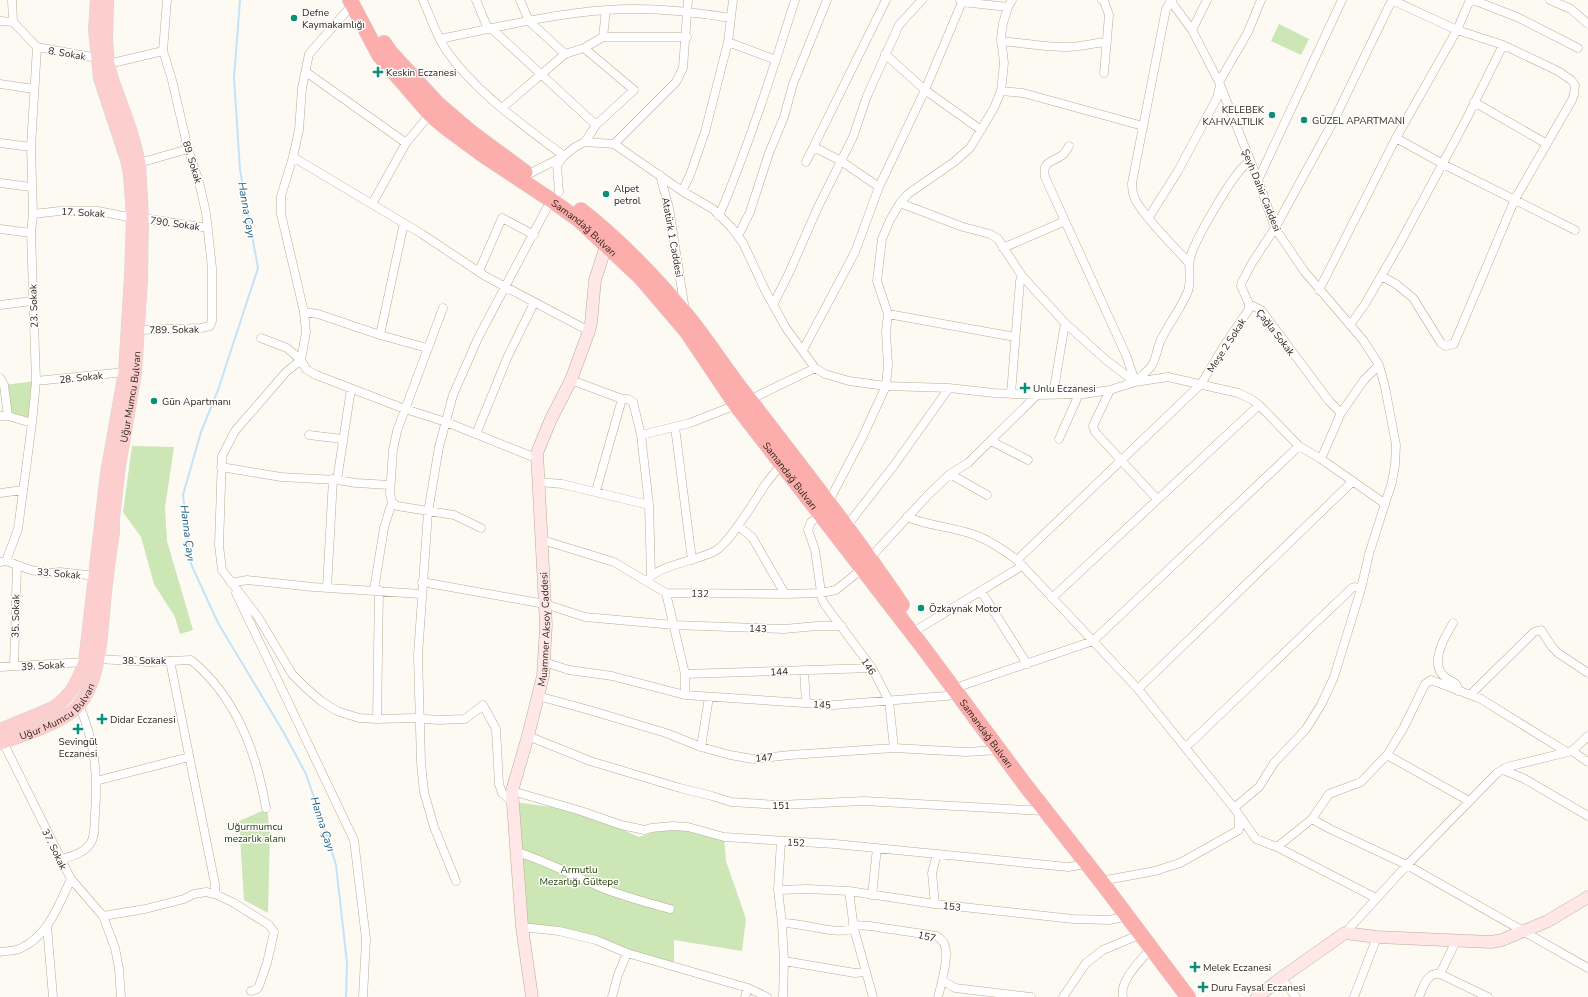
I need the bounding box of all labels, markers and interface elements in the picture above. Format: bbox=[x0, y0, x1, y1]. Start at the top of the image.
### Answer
place label: Defne Kaymakamlığı bbox=[302, 6, 365, 32]
marker: Defne Kaymakamlığı bbox=[289, 13, 299, 23]
street label: 8. Sokak bbox=[47, 44, 88, 64]
place label: Keskin Eczanesi bbox=[386, 66, 456, 80]
marker: Keskin Eczanesi bbox=[373, 67, 383, 77]
place label: KELEBEK KAHVALTILIK bbox=[1203, 103, 1265, 129]
marker: KELEBEK KAHVALTILIK bbox=[1267, 110, 1277, 120]
place label: GÜZEL APARTMANI bbox=[1312, 114, 1405, 128]
marker: GÜZEL APARTMANI bbox=[1299, 115, 1309, 125]
street label: 89. Sokak bbox=[179, 139, 205, 186]
street label: Şeyh Dahir Caddesi bbox=[1238, 147, 1284, 234]
water label: Hanna Çayı bbox=[234, 181, 259, 240]
place label: Alpet petrol bbox=[614, 182, 641, 208]
marker: Alpet petrol bbox=[601, 189, 611, 199]
street label: Samandağ Bulvarı bbox=[548, 196, 620, 260]
street label: Atatürk 1 Caddesi bbox=[658, 196, 686, 278]
street label: 17. Sokak bbox=[61, 205, 106, 221]
street label: 790. Sokak bbox=[149, 214, 201, 235]
street label: 23. Sokak bbox=[26, 283, 42, 328]
street label: Çağla Sokak bbox=[1253, 306, 1298, 360]
street label: Meşe 2 Sokak bbox=[1204, 315, 1250, 375]
street label: 789. Sokak bbox=[149, 323, 200, 337]
street label: Uğur Mumcu Bulvarı bbox=[117, 351, 144, 444]
street label: 28. Sokak bbox=[59, 369, 105, 387]
place label: Unlu Eczanesi bbox=[1033, 382, 1096, 396]
marker: Unlu Eczanesi bbox=[1020, 383, 1030, 393]
place label: Gün Apartmanı bbox=[162, 395, 231, 409]
marker: Gün Apartmanı bbox=[149, 396, 159, 406]
street label: Samandağ Bulvarı bbox=[759, 439, 820, 513]
water label: Hanna Çayı bbox=[177, 504, 198, 562]
street label: 33. Sokak bbox=[36, 565, 82, 583]
street label: Muammer Aksoy Caddesi bbox=[535, 572, 554, 688]
street label: 132 bbox=[691, 587, 709, 601]
street label: 35. Sokak bbox=[9, 593, 23, 638]
place label: Özkaynak Motor bbox=[929, 602, 1002, 616]
marker: Özkaynak Motor bbox=[916, 603, 926, 613]
street label: 143 bbox=[749, 622, 767, 636]
street label: 38. Sokak bbox=[122, 654, 167, 668]
street label: 146 bbox=[857, 655, 879, 678]
street label: 39. Sokak bbox=[21, 658, 66, 674]
street label: 144 bbox=[770, 665, 788, 679]
street label: Uğur Mumcu Bulvarı bbox=[18, 681, 98, 744]
street label: Samandağ Bulvarı bbox=[956, 697, 1016, 771]
street label: 145 bbox=[813, 698, 831, 712]
place label: Didar Eczanesi bbox=[110, 713, 175, 727]
marker: Didar Eczanesi bbox=[97, 714, 107, 724]
marker: Sevingül Eczanesi bbox=[73, 724, 83, 734]
place label: Sevingül Eczanesi bbox=[59, 735, 98, 761]
street label: 147 bbox=[755, 750, 774, 766]
water label: Hanna Çayı bbox=[307, 795, 339, 854]
street label: 151 bbox=[772, 799, 790, 813]
park label: Uğurmumcu mezarlık alanı bbox=[224, 820, 286, 846]
street label: 37. Sokak bbox=[38, 827, 70, 873]
street label: 152 bbox=[787, 836, 805, 850]
park label: Armutlu Mezarlığı Gültepe bbox=[539, 863, 619, 889]
street label: 153 bbox=[942, 899, 962, 915]
street label: 157 bbox=[916, 928, 937, 946]
place label: Melek Eczanesi bbox=[1203, 961, 1271, 975]
marker: Melek Eczanesi bbox=[1190, 962, 1200, 972]
place label: Duru Faysal Eczanesi bbox=[1211, 981, 1305, 995]
marker: Duru Faysal Eczanesi bbox=[1198, 982, 1208, 992]

